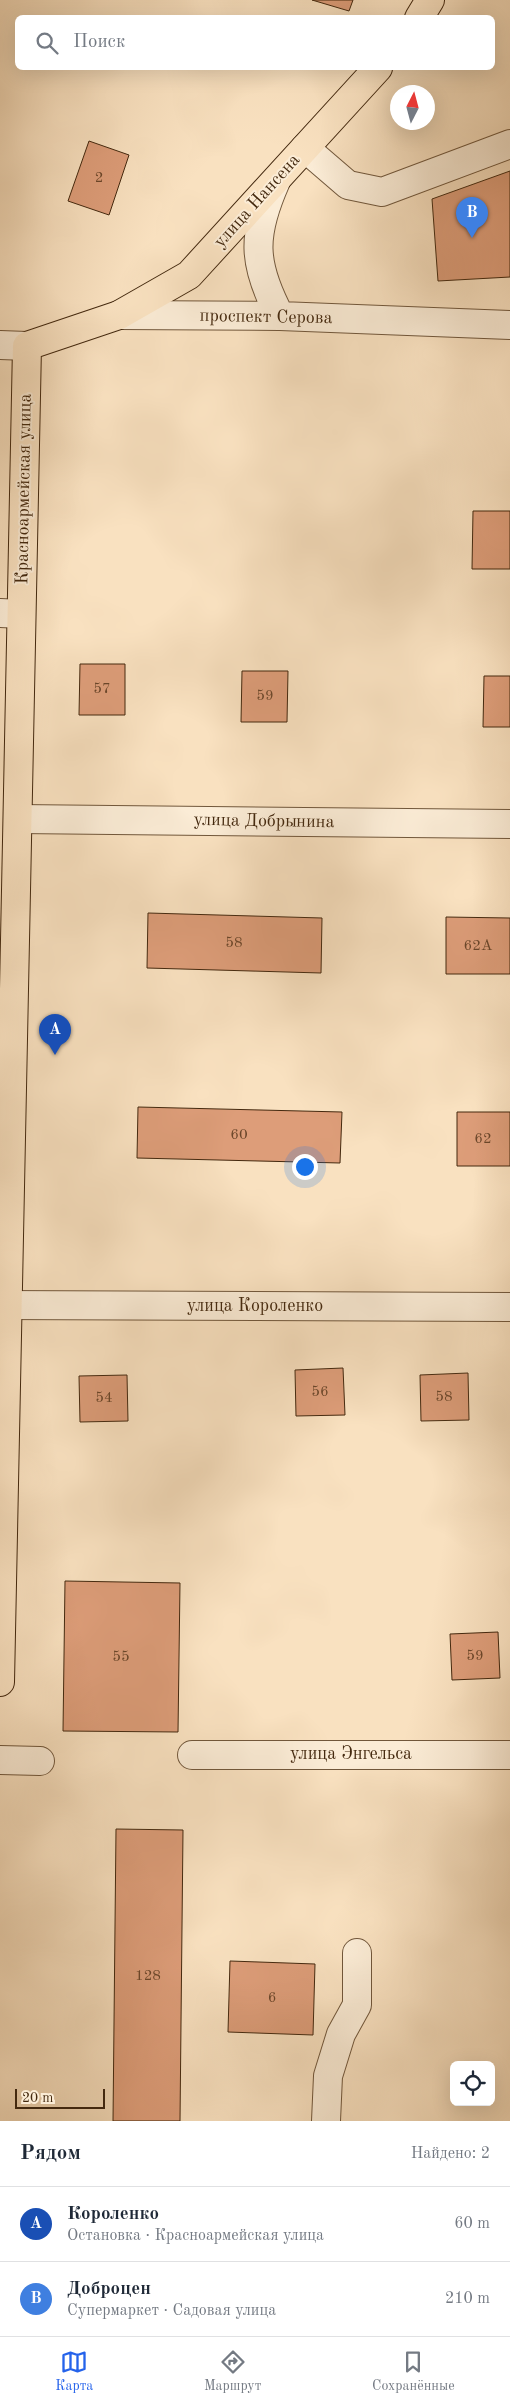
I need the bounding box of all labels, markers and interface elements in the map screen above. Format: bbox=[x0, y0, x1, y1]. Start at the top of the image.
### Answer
search box bbox=[15, 15, 495, 70]
icon: search bbox=[33, 29, 61, 57]
text: Поиск bbox=[73, 33, 125, 52]
north arrow bbox=[390, 85, 435, 130]
street label: улица Нансена bbox=[211, 151, 304, 251]
house number: 2 bbox=[95, 171, 103, 186]
pin: B bbox=[456, 197, 488, 238]
street label: проспект Серова bbox=[199, 307, 333, 327]
street label: Красноармейская улица bbox=[13, 393, 35, 585]
house number: 57 bbox=[93, 682, 111, 697]
house number: 59 bbox=[256, 689, 274, 704]
street label: улица Добрынина bbox=[193, 811, 335, 831]
house number: 58 bbox=[225, 936, 243, 951]
house number: 62А bbox=[464, 939, 493, 954]
pin: A bbox=[39, 1014, 71, 1055]
house number: 60 bbox=[230, 1128, 248, 1143]
house number: 62 bbox=[474, 1132, 492, 1147]
your location bbox=[292, 1154, 318, 1180]
street label: улица Короленко bbox=[187, 1297, 323, 1315]
house number: 56 bbox=[311, 1385, 329, 1400]
house number: 58 bbox=[435, 1390, 453, 1405]
house number: 54 bbox=[95, 1391, 113, 1406]
house number: 59 bbox=[466, 1649, 484, 1664]
house number: 55 bbox=[112, 1650, 130, 1665]
street label: улица Энгельса bbox=[290, 1745, 412, 1763]
house number: 128 bbox=[135, 1969, 161, 1984]
house number: 6 bbox=[268, 1991, 276, 2006]
map controls bbox=[450, 2061, 495, 2106]
button: locate bbox=[450, 2061, 495, 2106]
scale bar bbox=[15, 2086, 105, 2109]
text: 20 m bbox=[22, 2091, 53, 2105]
text: Рядом bbox=[20, 2143, 81, 2164]
text: Найдено: 2 bbox=[411, 2146, 490, 2162]
text: Короленко bbox=[67, 2205, 159, 2224]
text: A bbox=[30, 2216, 42, 2232]
text: 60 m bbox=[454, 2216, 490, 2232]
text: Остановка · Красноармейская улица bbox=[67, 2228, 324, 2244]
text: Доброцен bbox=[67, 2280, 151, 2299]
text: B bbox=[30, 2291, 42, 2307]
text: 210 m bbox=[445, 2291, 490, 2307]
text: Супермаркет · Садовая улица bbox=[67, 2303, 276, 2319]
tab: Карта bbox=[55, 2348, 93, 2395]
tab: Маршрут bbox=[204, 2348, 261, 2395]
tab: Сохранённые bbox=[372, 2348, 455, 2395]

